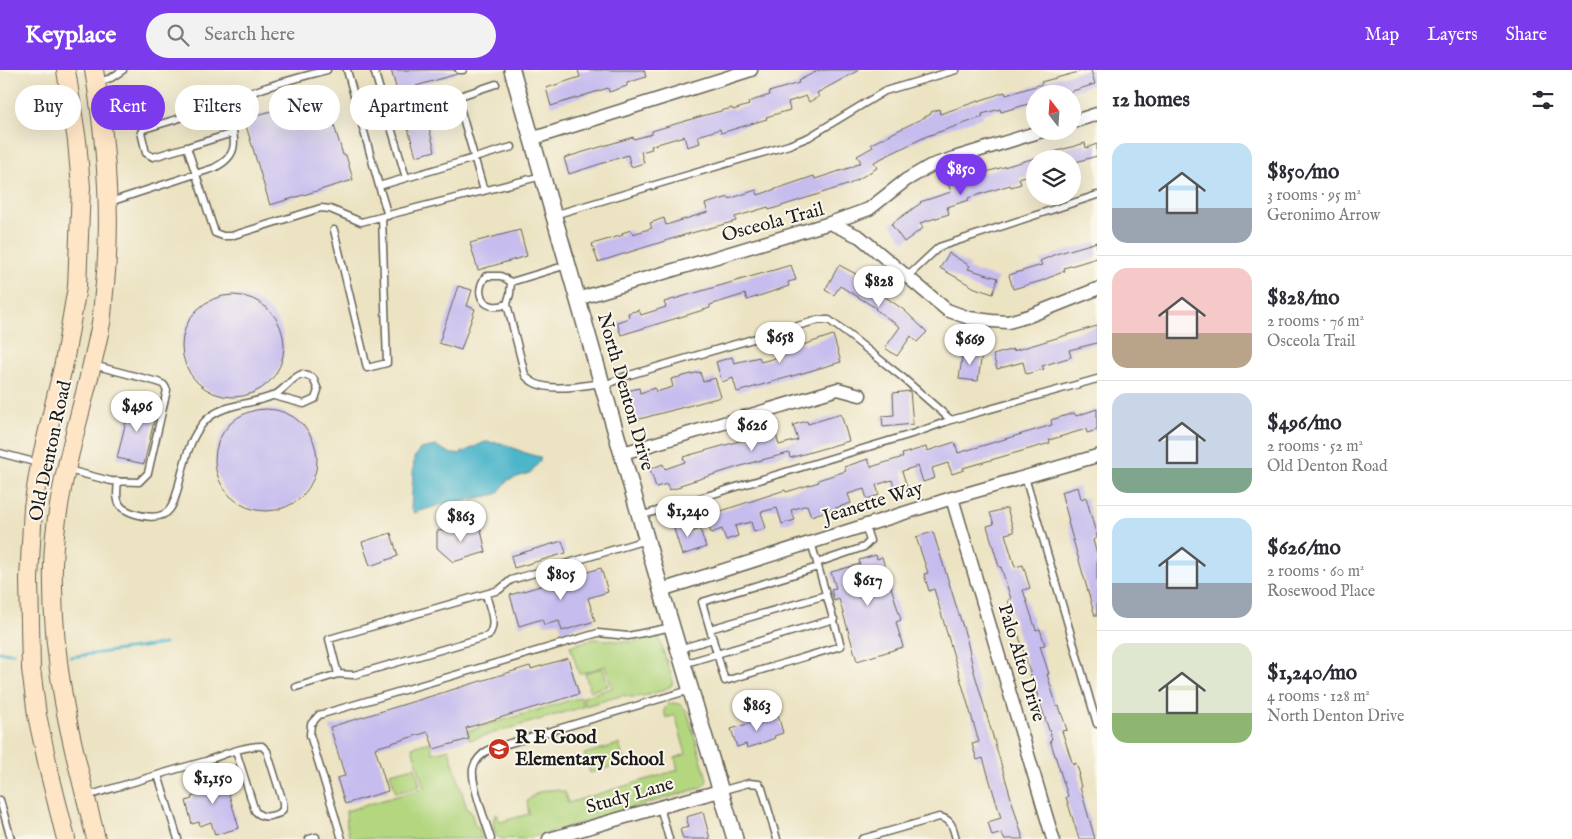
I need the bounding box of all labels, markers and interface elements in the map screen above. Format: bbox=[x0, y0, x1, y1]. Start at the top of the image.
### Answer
search box bbox=[146, 13, 496, 58]
text: Keyplace bbox=[25, 20, 116, 51]
icon: search bbox=[164, 21, 192, 49]
text: Search here bbox=[204, 23, 295, 47]
text: Map bbox=[1365, 24, 1399, 47]
text: Layers bbox=[1427, 24, 1478, 47]
text: Share bbox=[1506, 24, 1547, 47]
chip: Buy bbox=[15, 85, 81, 130]
chip: Rent bbox=[91, 85, 165, 130]
chip: Filters bbox=[175, 85, 259, 130]
chip: New bbox=[269, 85, 340, 130]
chip: Apartment bbox=[350, 85, 467, 130]
north arrow bbox=[1026, 85, 1081, 140]
map controls bbox=[1026, 85, 1081, 205]
icon: filters bbox=[1529, 86, 1557, 114]
text: 12 homes bbox=[1112, 87, 1190, 114]
button: layers bbox=[1026, 150, 1081, 205]
pin: $850 bbox=[931, 154, 991, 196]
text: $850/mo bbox=[1267, 159, 1339, 186]
text: $850 bbox=[947, 160, 975, 180]
icon: home bbox=[1152, 163, 1212, 223]
text: 3 rooms · 95 m² bbox=[1267, 186, 1361, 206]
street label: Osceola Trail bbox=[719, 198, 828, 248]
text: Geronimo Arrow bbox=[1267, 206, 1380, 226]
pin: $828 bbox=[849, 266, 909, 308]
text: $828 bbox=[865, 272, 893, 292]
text: $828/mo bbox=[1267, 285, 1340, 312]
icon: home bbox=[1152, 288, 1212, 348]
street label: North Denton Drive bbox=[591, 310, 659, 474]
text: 2 rooms · 76 m² bbox=[1267, 312, 1364, 332]
pin: $658 bbox=[750, 322, 810, 364]
pin: $669 bbox=[940, 324, 1000, 366]
text: $658 bbox=[766, 328, 794, 348]
text: $669 bbox=[955, 330, 985, 350]
text: Osceola Trail bbox=[1267, 332, 1355, 352]
street label: Old Denton Road bbox=[24, 378, 78, 523]
pin: $496 bbox=[107, 390, 167, 433]
text: $496 bbox=[122, 397, 152, 417]
pin: $626 bbox=[722, 410, 782, 452]
text: $496/mo bbox=[1267, 410, 1342, 437]
icon: home bbox=[1152, 413, 1212, 473]
text: $626 bbox=[737, 416, 767, 436]
text: 2 rooms · 52 m² bbox=[1267, 437, 1363, 457]
text: Old Denton Road bbox=[1267, 457, 1387, 477]
street label: Jeanette Way bbox=[818, 476, 927, 530]
pin: $1,240 bbox=[647, 496, 729, 538]
pin: $863 bbox=[431, 500, 491, 543]
text: $1,240 bbox=[667, 502, 709, 522]
text: $863 bbox=[447, 507, 475, 527]
text: $626/mo bbox=[1267, 535, 1341, 562]
icon: home bbox=[1152, 538, 1212, 598]
pin: $805 bbox=[531, 558, 591, 601]
text: 2 rooms · 60 m² bbox=[1267, 562, 1365, 582]
pin: $617 bbox=[838, 564, 898, 607]
text: $805 bbox=[547, 565, 575, 585]
text: $617 bbox=[854, 571, 882, 591]
text: Rosewood Place bbox=[1267, 582, 1375, 602]
street label: Palo Alto Drive bbox=[992, 601, 1050, 725]
text: $1,240/mo bbox=[1267, 660, 1357, 687]
icon: home bbox=[1152, 663, 1212, 723]
text: 4 rooms · 128 m² bbox=[1267, 687, 1370, 707]
pin: $863 bbox=[727, 690, 787, 732]
text: $863 bbox=[743, 696, 771, 716]
text: North Denton Drive bbox=[1267, 707, 1404, 727]
place label: R E Good Elementary School bbox=[515, 726, 665, 772]
school or university icon: R E Good Elementary School bbox=[487, 737, 511, 761]
pin: $1,150 bbox=[172, 762, 254, 805]
text: $1,150 bbox=[194, 769, 232, 789]
street label: Study Lane bbox=[583, 772, 677, 820]

